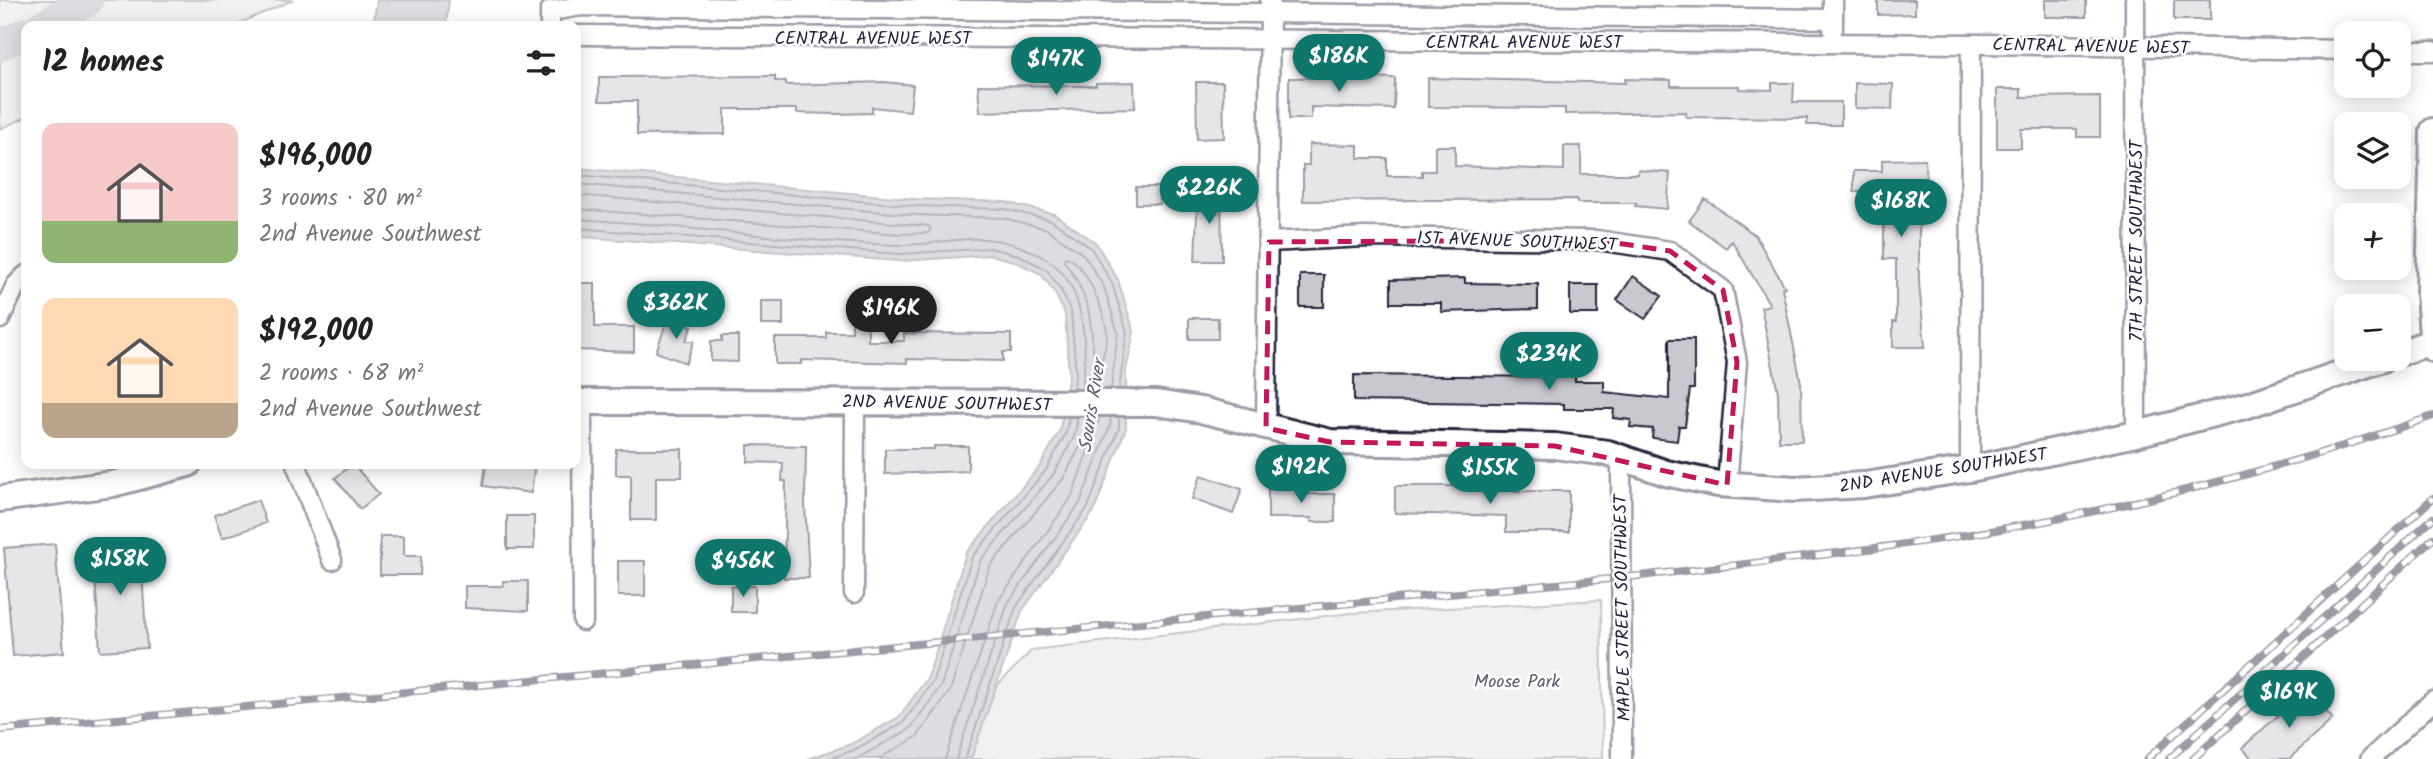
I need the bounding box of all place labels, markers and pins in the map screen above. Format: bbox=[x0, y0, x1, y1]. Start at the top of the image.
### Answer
pin: $186K bbox=[1290, 34, 1388, 94]
pin: $147K bbox=[1007, 38, 1105, 97]
pin: $226K bbox=[1160, 166, 1258, 226]
pin: $168K bbox=[1852, 180, 1950, 239]
pin: $362K bbox=[627, 282, 725, 341]
pin: $196K bbox=[842, 286, 940, 346]
pin: $234K bbox=[1500, 332, 1598, 392]
pin: $192K bbox=[1252, 446, 1350, 505]
pin: $155K bbox=[1441, 447, 1539, 506]
pin: $158K bbox=[71, 538, 169, 597]
pin: $456K bbox=[694, 540, 792, 599]
pin: $169K bbox=[2240, 670, 2338, 730]

